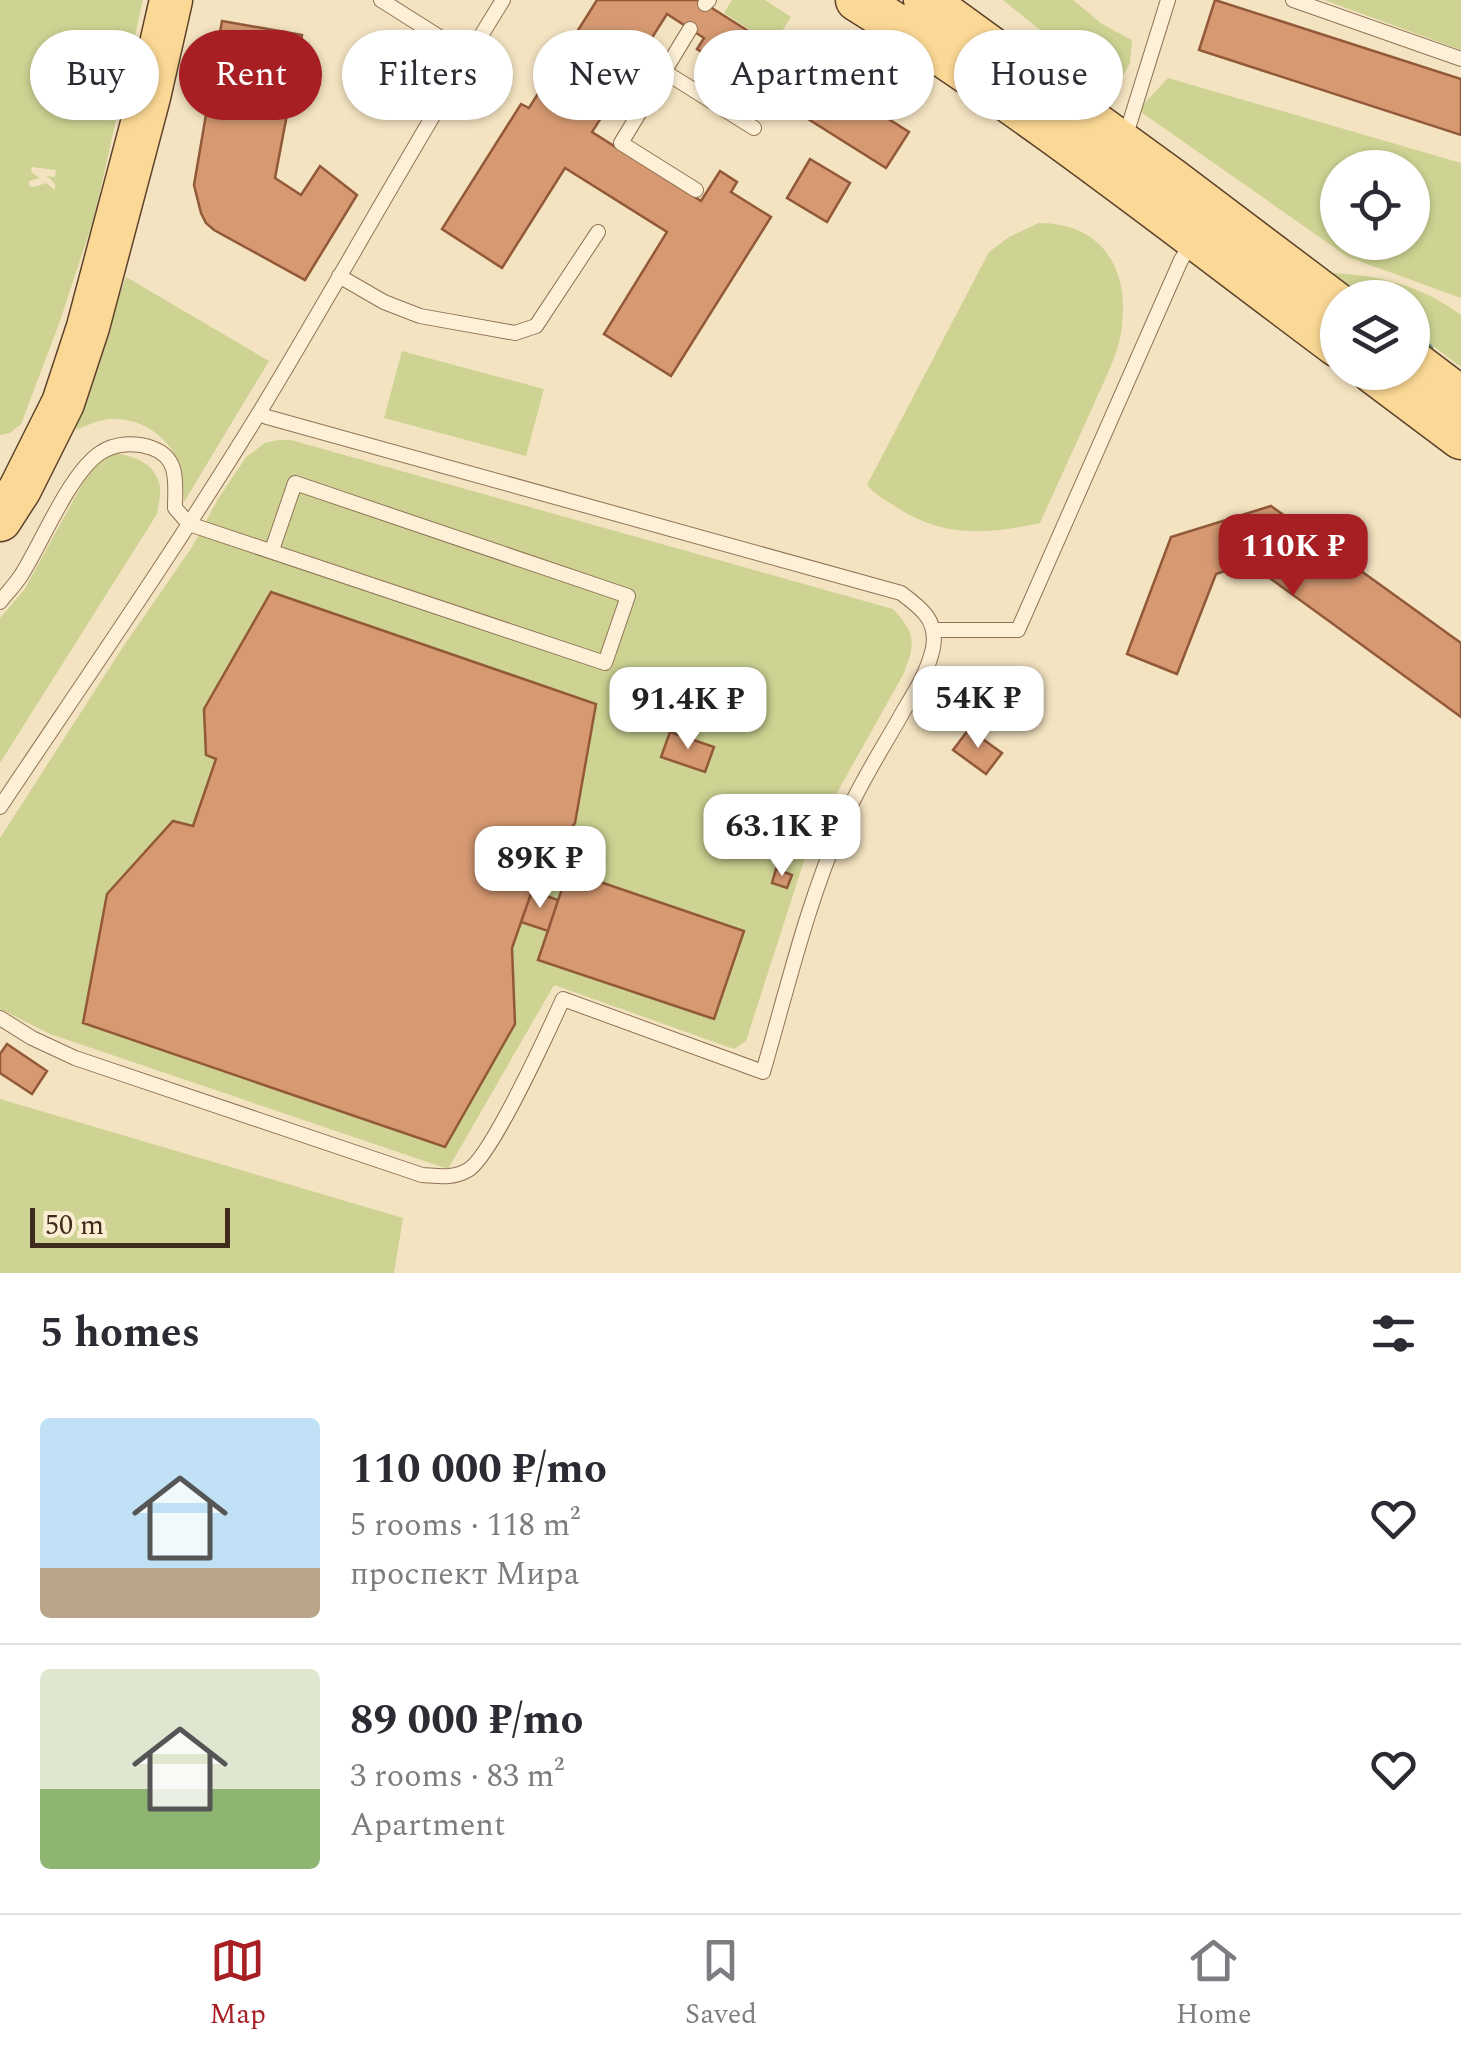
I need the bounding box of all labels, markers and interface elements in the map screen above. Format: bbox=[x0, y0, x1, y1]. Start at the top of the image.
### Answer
chip: Buy bbox=[30, 30, 159, 120]
chip: Rent bbox=[179, 30, 322, 120]
chip: Filters bbox=[342, 30, 513, 120]
chip: New bbox=[533, 30, 674, 120]
chip: Apartment bbox=[694, 30, 934, 120]
chip: House bbox=[954, 30, 1123, 120]
map controls bbox=[1320, 150, 1430, 390]
button: locate bbox=[1320, 150, 1430, 260]
button: layers bbox=[1320, 280, 1430, 390]
pin: 110K ₽ bbox=[1212, 514, 1374, 599]
text: 110K ₽ bbox=[1241, 522, 1345, 571]
pin: 54K ₽ bbox=[908, 666, 1048, 751]
pin: 91.4K ₽ bbox=[596, 667, 780, 752]
text: 54K ₽ bbox=[935, 674, 1021, 723]
text: 91.4K ₽ bbox=[631, 675, 745, 724]
pin: 63.1K ₽ bbox=[690, 794, 874, 879]
text: 63.1K ₽ bbox=[725, 802, 839, 851]
pin: 89K ₽ bbox=[470, 826, 610, 911]
text: 89K ₽ bbox=[497, 834, 583, 883]
scale bar bbox=[30, 1203, 230, 1248]
text: 50 m bbox=[45, 1204, 104, 1247]
text: 5 homes bbox=[40, 1302, 200, 1365]
icon: filters bbox=[1366, 1306, 1421, 1361]
text: 110 000 ₽/mo bbox=[350, 1438, 607, 1501]
icon: home bbox=[120, 1458, 240, 1578]
icon: heart bbox=[1366, 1491, 1421, 1546]
text: 5 rooms · 118 m² bbox=[350, 1501, 580, 1550]
text: проспект Мира bbox=[350, 1550, 579, 1599]
text: 89 000 ₽/mo bbox=[350, 1689, 583, 1752]
icon: home bbox=[120, 1709, 240, 1829]
icon: heart bbox=[1366, 1742, 1421, 1797]
text: 3 rooms · 83 m² bbox=[350, 1752, 564, 1801]
text: Apartment bbox=[350, 1801, 505, 1850]
tab: Map bbox=[210, 1933, 266, 2036]
tab: Saved bbox=[685, 1933, 757, 2036]
tab: Home bbox=[1176, 1933, 1251, 2036]

